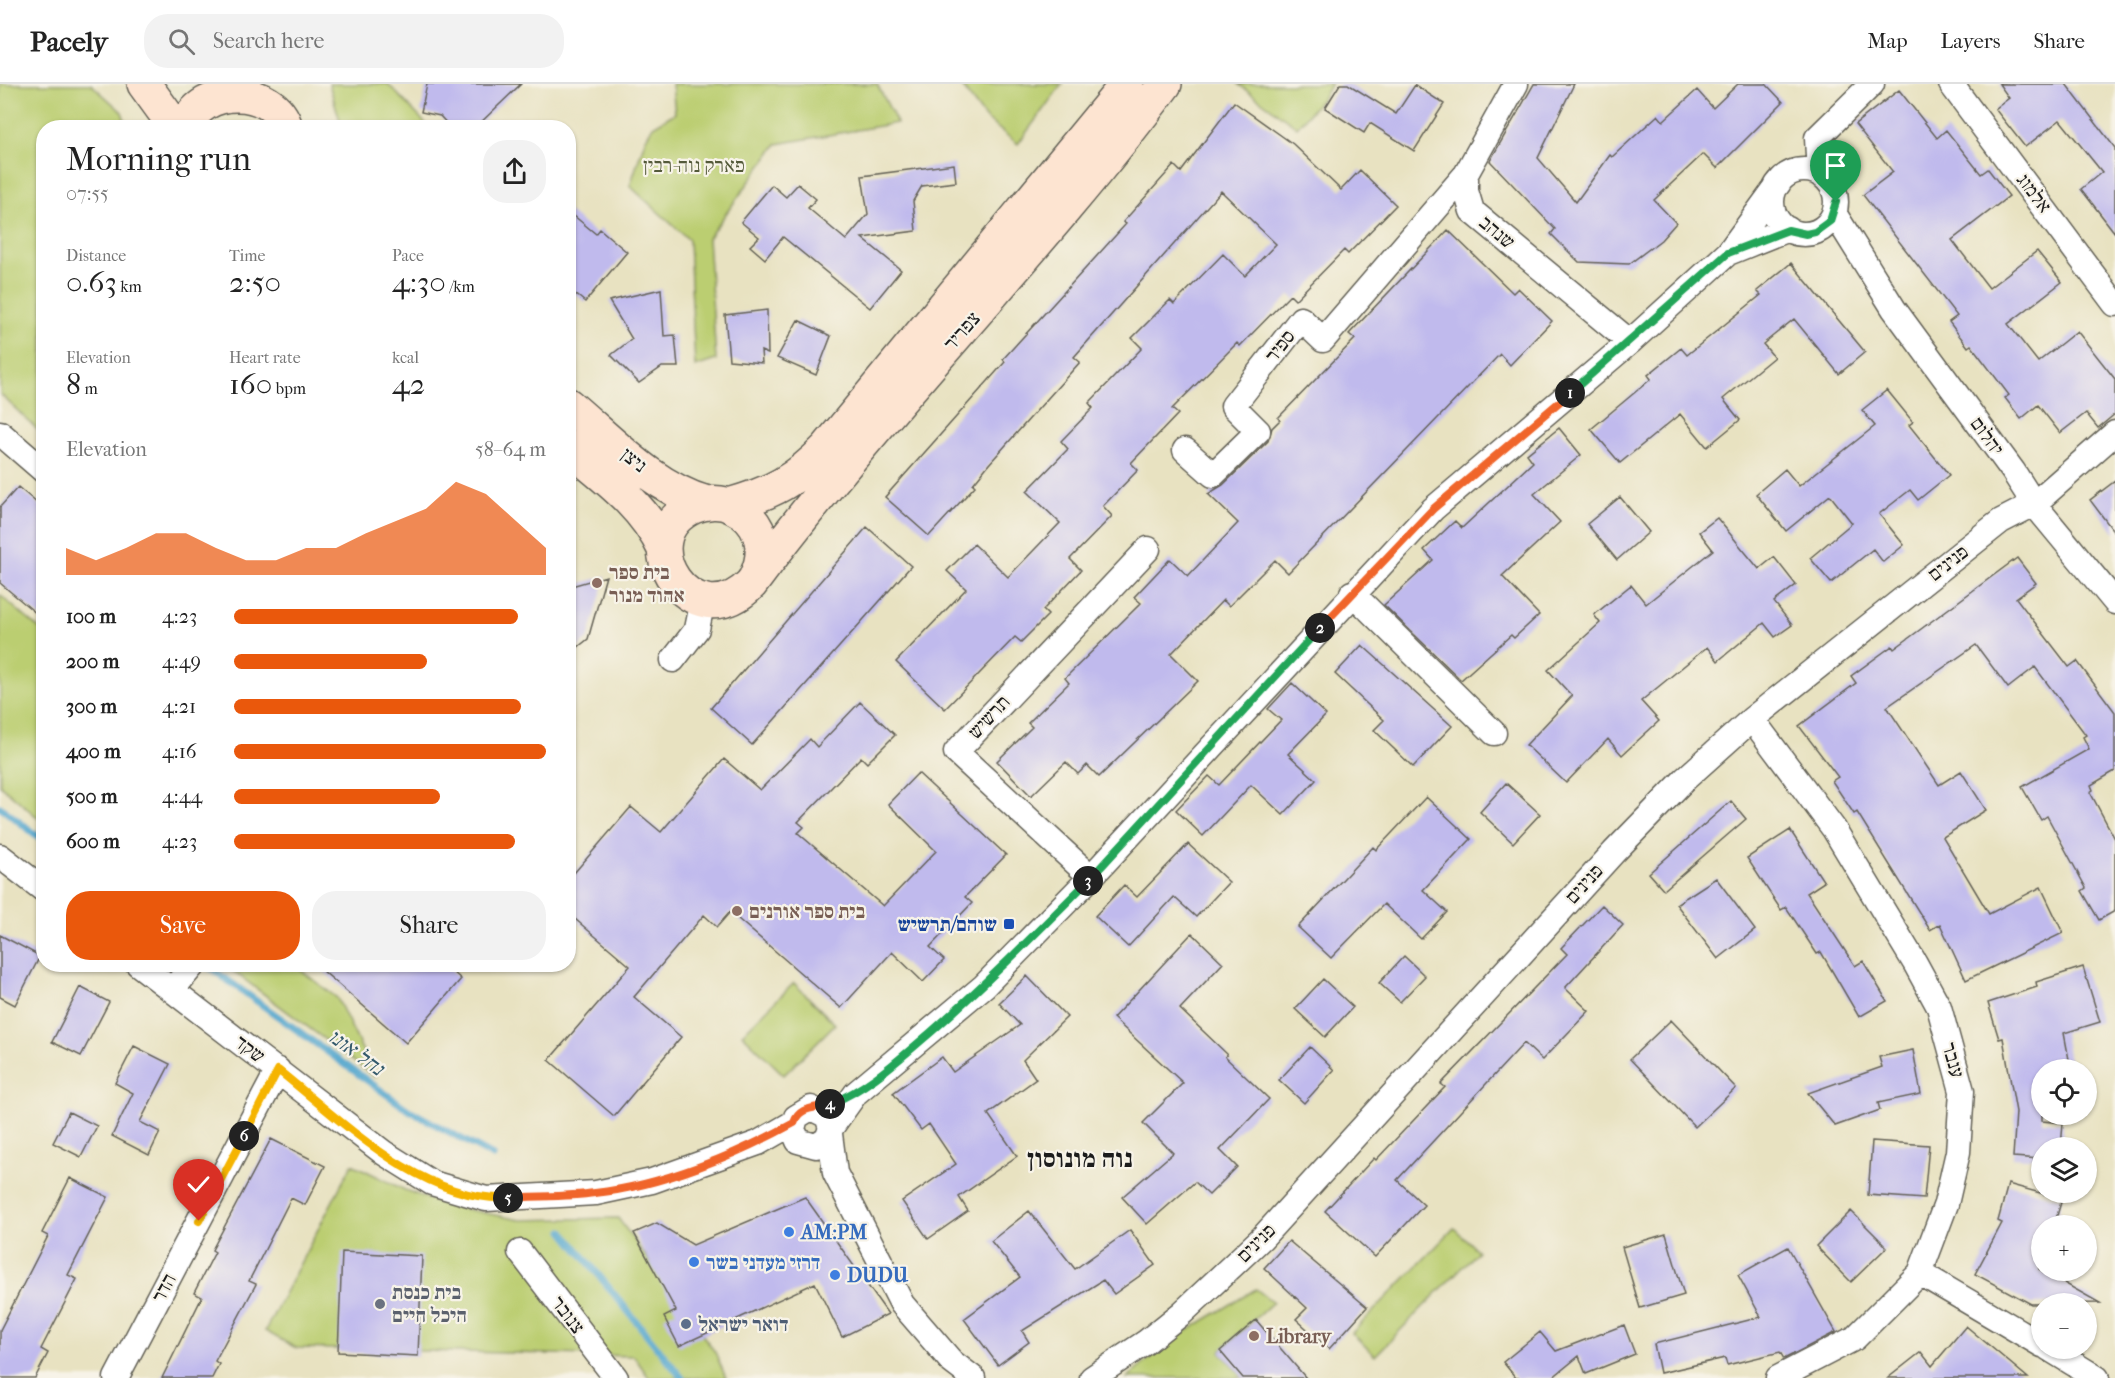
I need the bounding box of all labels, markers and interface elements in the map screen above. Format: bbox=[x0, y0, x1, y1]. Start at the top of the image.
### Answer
search box bbox=[144, 14, 564, 68]
text: Pacely bbox=[30, 25, 108, 58]
icon: search bbox=[165, 25, 198, 58]
text: Search here bbox=[213, 28, 324, 54]
text: Map bbox=[1867, 29, 1908, 53]
text: Layers bbox=[1941, 29, 2000, 53]
text: Share bbox=[2033, 29, 2085, 53]
text: Morning run bbox=[66, 140, 251, 179]
button: share bbox=[483, 140, 546, 203]
pin bbox=[1810, 140, 1861, 202]
icon: arrive bbox=[1819, 149, 1852, 182]
park label: פארק נוה-רבין bbox=[643, 154, 745, 177]
street label: אלמוג bbox=[2012, 169, 2056, 217]
text: 07:55 bbox=[66, 182, 109, 205]
street label: שנהב bbox=[1475, 211, 1519, 253]
text: Distance bbox=[66, 246, 126, 265]
text: Time bbox=[229, 246, 265, 265]
text: Pace bbox=[392, 246, 424, 265]
text: 0.63 bbox=[66, 265, 117, 300]
text: 2:50 bbox=[229, 265, 281, 300]
text: 4:30 bbox=[392, 265, 446, 300]
text: km bbox=[117, 277, 142, 296]
text: /km bbox=[446, 277, 475, 296]
street label: צפריר bbox=[939, 307, 985, 355]
street label: ספיר bbox=[1260, 325, 1300, 367]
text: Elevation bbox=[66, 348, 131, 367]
text: Heart rate bbox=[229, 348, 301, 367]
text: kcal bbox=[392, 348, 419, 367]
text: 8 bbox=[66, 367, 81, 402]
text: 160 bbox=[229, 367, 272, 402]
text: 42 bbox=[392, 367, 425, 402]
pin: 1 bbox=[1555, 378, 1585, 408]
text: m bbox=[81, 379, 98, 398]
text: bpm bbox=[272, 379, 306, 398]
text: 1 bbox=[1567, 383, 1573, 402]
street label: יהלום bbox=[1965, 412, 2009, 460]
text: Elevation bbox=[66, 438, 147, 461]
text: 58–64 m bbox=[475, 438, 546, 461]
street label: ניצן bbox=[617, 443, 651, 477]
street label: פנינים bbox=[1923, 540, 1973, 586]
place label: בית ספר אהוד מנור bbox=[609, 561, 685, 607]
marker: בית ספר אהוד מנור bbox=[590, 576, 604, 590]
text: 100 m bbox=[66, 605, 116, 628]
text: 4:23 bbox=[162, 605, 197, 628]
pin: 2 bbox=[1305, 613, 1335, 643]
text: 2 bbox=[1316, 618, 1324, 637]
text: 200 m bbox=[66, 650, 119, 673]
text: 4:49 bbox=[162, 650, 201, 673]
street label: תרשיש bbox=[963, 691, 1015, 743]
text: 300 m bbox=[66, 695, 117, 718]
text: 4:21 bbox=[162, 695, 196, 718]
text: 400 m bbox=[66, 740, 121, 763]
text: 4:16 bbox=[162, 740, 197, 763]
text: 500 m bbox=[66, 785, 118, 808]
text: 4:44 bbox=[162, 785, 202, 808]
text: 600 m bbox=[66, 830, 120, 853]
text: 4:23 bbox=[162, 830, 197, 853]
street label: פנינים bbox=[1560, 860, 1608, 908]
pin: 3 bbox=[1073, 866, 1103, 896]
text: 3 bbox=[1085, 871, 1091, 890]
button: Save bbox=[66, 891, 300, 960]
button: Share bbox=[312, 891, 546, 960]
place label: בית ספר אורנים bbox=[749, 900, 865, 923]
marker: בית ספר אורנים bbox=[730, 904, 744, 918]
place label: שוהם/תרשיש bbox=[898, 913, 997, 936]
marker: שוהם/תרשיש bbox=[1002, 917, 1016, 931]
water label: נחל אונו bbox=[323, 1024, 390, 1081]
street label: שקד bbox=[231, 1030, 269, 1068]
street label: ענבר bbox=[1937, 1040, 1969, 1080]
map controls bbox=[2031, 1059, 2097, 1359]
button: locate bbox=[2031, 1059, 2097, 1125]
pin: 4 bbox=[815, 1089, 845, 1119]
text: 4 bbox=[825, 1094, 835, 1113]
pin: 6 bbox=[229, 1121, 259, 1151]
text: 6 bbox=[240, 1126, 248, 1145]
button: layers bbox=[2031, 1137, 2097, 1203]
district label: נוה מונוסון bbox=[1027, 1143, 1133, 1174]
pin bbox=[173, 1159, 224, 1221]
icon: check bbox=[182, 1168, 215, 1201]
pin: 5 bbox=[493, 1183, 523, 1213]
text: 5 bbox=[505, 1188, 511, 1207]
button: + bbox=[2031, 1215, 2097, 1281]
street label: פנינים bbox=[1232, 1219, 1280, 1267]
place label: AM:PM bbox=[799, 1221, 868, 1244]
marker: AM:PM bbox=[782, 1225, 796, 1239]
place label: דרזי מעדני בשר bbox=[706, 1251, 820, 1274]
marker: דרזי מעדני בשר bbox=[687, 1255, 701, 1269]
place label: DUDU bbox=[847, 1264, 909, 1287]
marker: DUDU bbox=[828, 1268, 842, 1282]
street label: הדר bbox=[147, 1270, 181, 1306]
place label: בית כנסת היכל חיים bbox=[392, 1281, 467, 1327]
street label: צנובר bbox=[547, 1292, 589, 1338]
button: − bbox=[2031, 1293, 2097, 1359]
marker: בית כנסת היכל חיים bbox=[373, 1297, 387, 1311]
place label: דואר ישראל bbox=[698, 1313, 789, 1336]
marker: דואר ישראל bbox=[679, 1317, 693, 1331]
place label: Library bbox=[1266, 1325, 1332, 1348]
marker: Library bbox=[1247, 1329, 1261, 1343]

